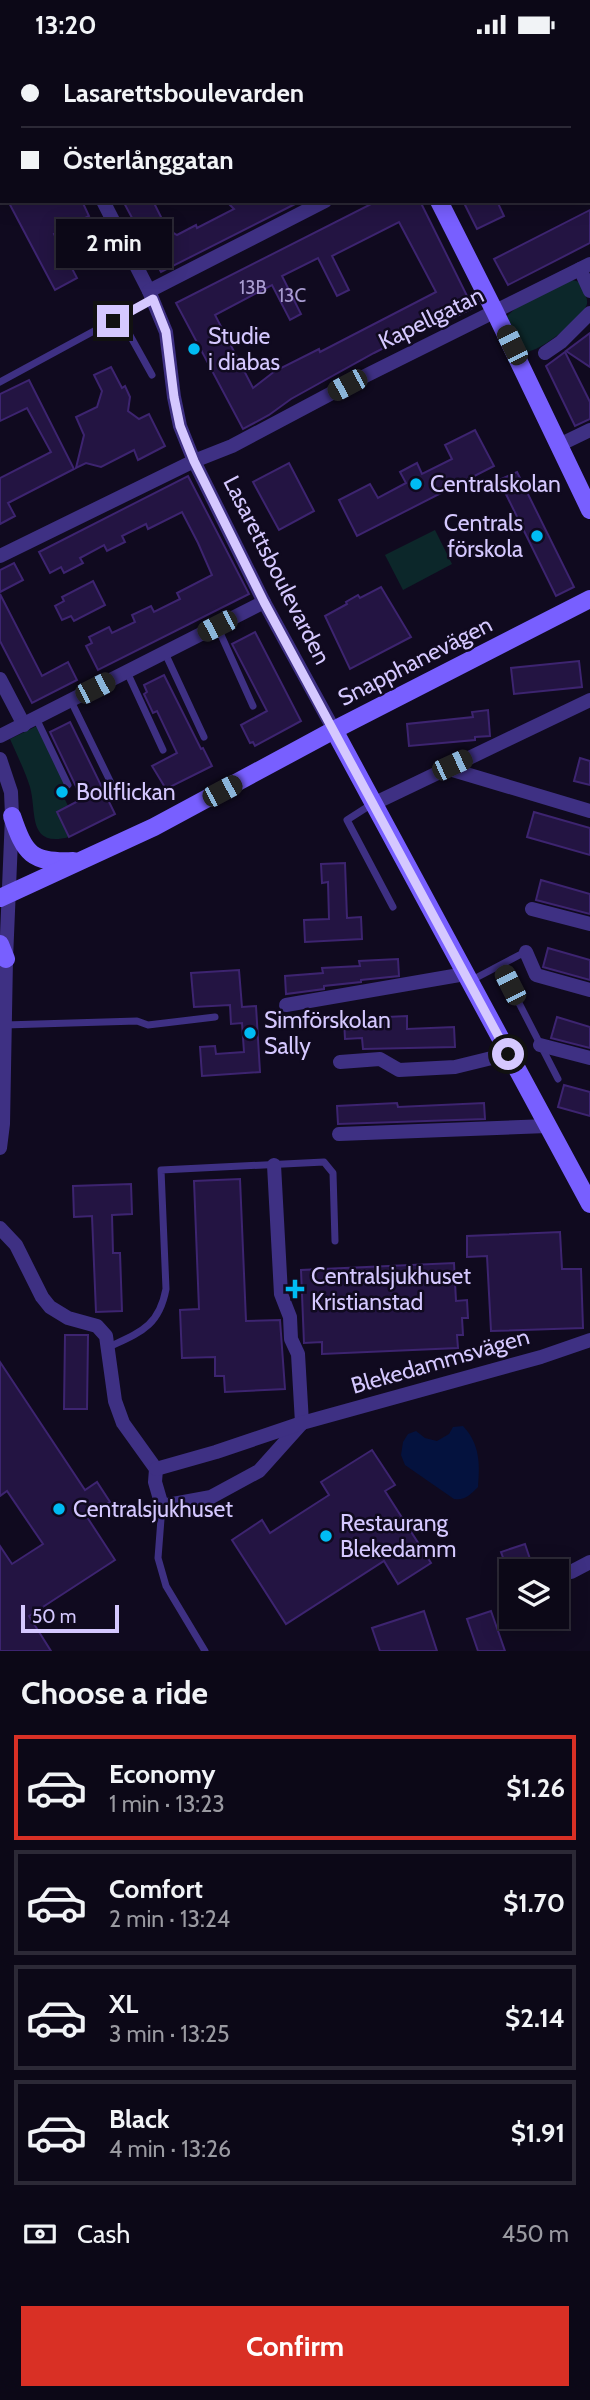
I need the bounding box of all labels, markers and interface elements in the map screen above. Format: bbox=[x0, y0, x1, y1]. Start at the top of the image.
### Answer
text: 13:20 bbox=[35, 9, 97, 41]
text: Lasarettsboulevarden bbox=[63, 77, 304, 109]
text: Österlånggatan bbox=[63, 144, 234, 176]
callout: 2 min bbox=[55, 219, 171, 268]
text: 2 min bbox=[86, 229, 142, 257]
house number: 13B bbox=[239, 276, 267, 299]
street label: Kapellgatan bbox=[374, 281, 488, 355]
house number: 13C bbox=[278, 284, 306, 307]
route end bbox=[97, 305, 129, 337]
place label: Studie i diabas bbox=[208, 322, 280, 376]
car bbox=[494, 322, 531, 368]
marker: Studie i diabas bbox=[186, 341, 202, 357]
car bbox=[324, 366, 371, 404]
place label: Centralskolan bbox=[430, 470, 561, 498]
street label: Lasarettsboulevarden bbox=[217, 471, 337, 669]
marker: Centralskolan bbox=[408, 476, 424, 492]
place label: Centrals förskola bbox=[444, 509, 523, 563]
marker: Centrals förskola bbox=[529, 528, 545, 544]
car bbox=[194, 607, 241, 645]
street label: Snapphanevägen bbox=[333, 610, 497, 712]
car bbox=[72, 669, 119, 707]
car bbox=[429, 747, 476, 783]
car bbox=[199, 772, 246, 810]
place label: Bollflickan bbox=[76, 778, 176, 806]
marker: Bollflickan bbox=[54, 784, 70, 800]
car bbox=[492, 962, 529, 1008]
place label: Simförskolan Sally bbox=[264, 1006, 391, 1060]
marker: Simförskolan Sally bbox=[242, 1025, 258, 1041]
route start bbox=[492, 1038, 524, 1070]
place label: Centralsjukhuset Kristianstad bbox=[311, 1262, 471, 1316]
marker: Centralsjukhuset Kristianstad bbox=[285, 1279, 305, 1299]
street label: Blekedammsvägen bbox=[348, 1322, 532, 1400]
place label: Centralsjukhuset bbox=[73, 1495, 233, 1523]
marker: Centralsjukhuset bbox=[51, 1501, 67, 1517]
place label: Restaurang Blekedamm bbox=[340, 1509, 456, 1563]
marker: Restaurang Blekedamm bbox=[318, 1528, 334, 1544]
map controls bbox=[499, 1559, 569, 1629]
button: layers bbox=[499, 1559, 569, 1629]
scale bar bbox=[21, 1602, 119, 1634]
text: 50 m bbox=[32, 1605, 76, 1628]
text: Choose a ride bbox=[21, 1673, 208, 1712]
icon: car bbox=[25, 1756, 88, 1819]
text: Economy bbox=[109, 1758, 215, 1790]
text: $1.26 bbox=[506, 1772, 565, 1804]
text: 1 min · 13:23 bbox=[109, 1790, 225, 1818]
icon: car bbox=[25, 1871, 88, 1934]
text: Comfort bbox=[109, 1873, 203, 1905]
text: $1.70 bbox=[503, 1887, 565, 1919]
text: 2 min · 13:24 bbox=[109, 1905, 230, 1933]
icon: car bbox=[25, 1986, 88, 2049]
text: XL bbox=[109, 1988, 138, 2020]
text: $2.14 bbox=[505, 2002, 565, 2034]
text: 3 min · 13:25 bbox=[109, 2020, 230, 2048]
icon: car bbox=[25, 2101, 88, 2164]
text: Black bbox=[109, 2103, 169, 2135]
text: $1.91 bbox=[511, 2117, 565, 2149]
text: 4 min · 13:26 bbox=[109, 2135, 231, 2163]
icon: cash bbox=[21, 2215, 59, 2253]
text: Cash bbox=[77, 2218, 130, 2250]
text: 450 m bbox=[502, 2220, 569, 2248]
button: Confirm bbox=[21, 2306, 569, 2386]

